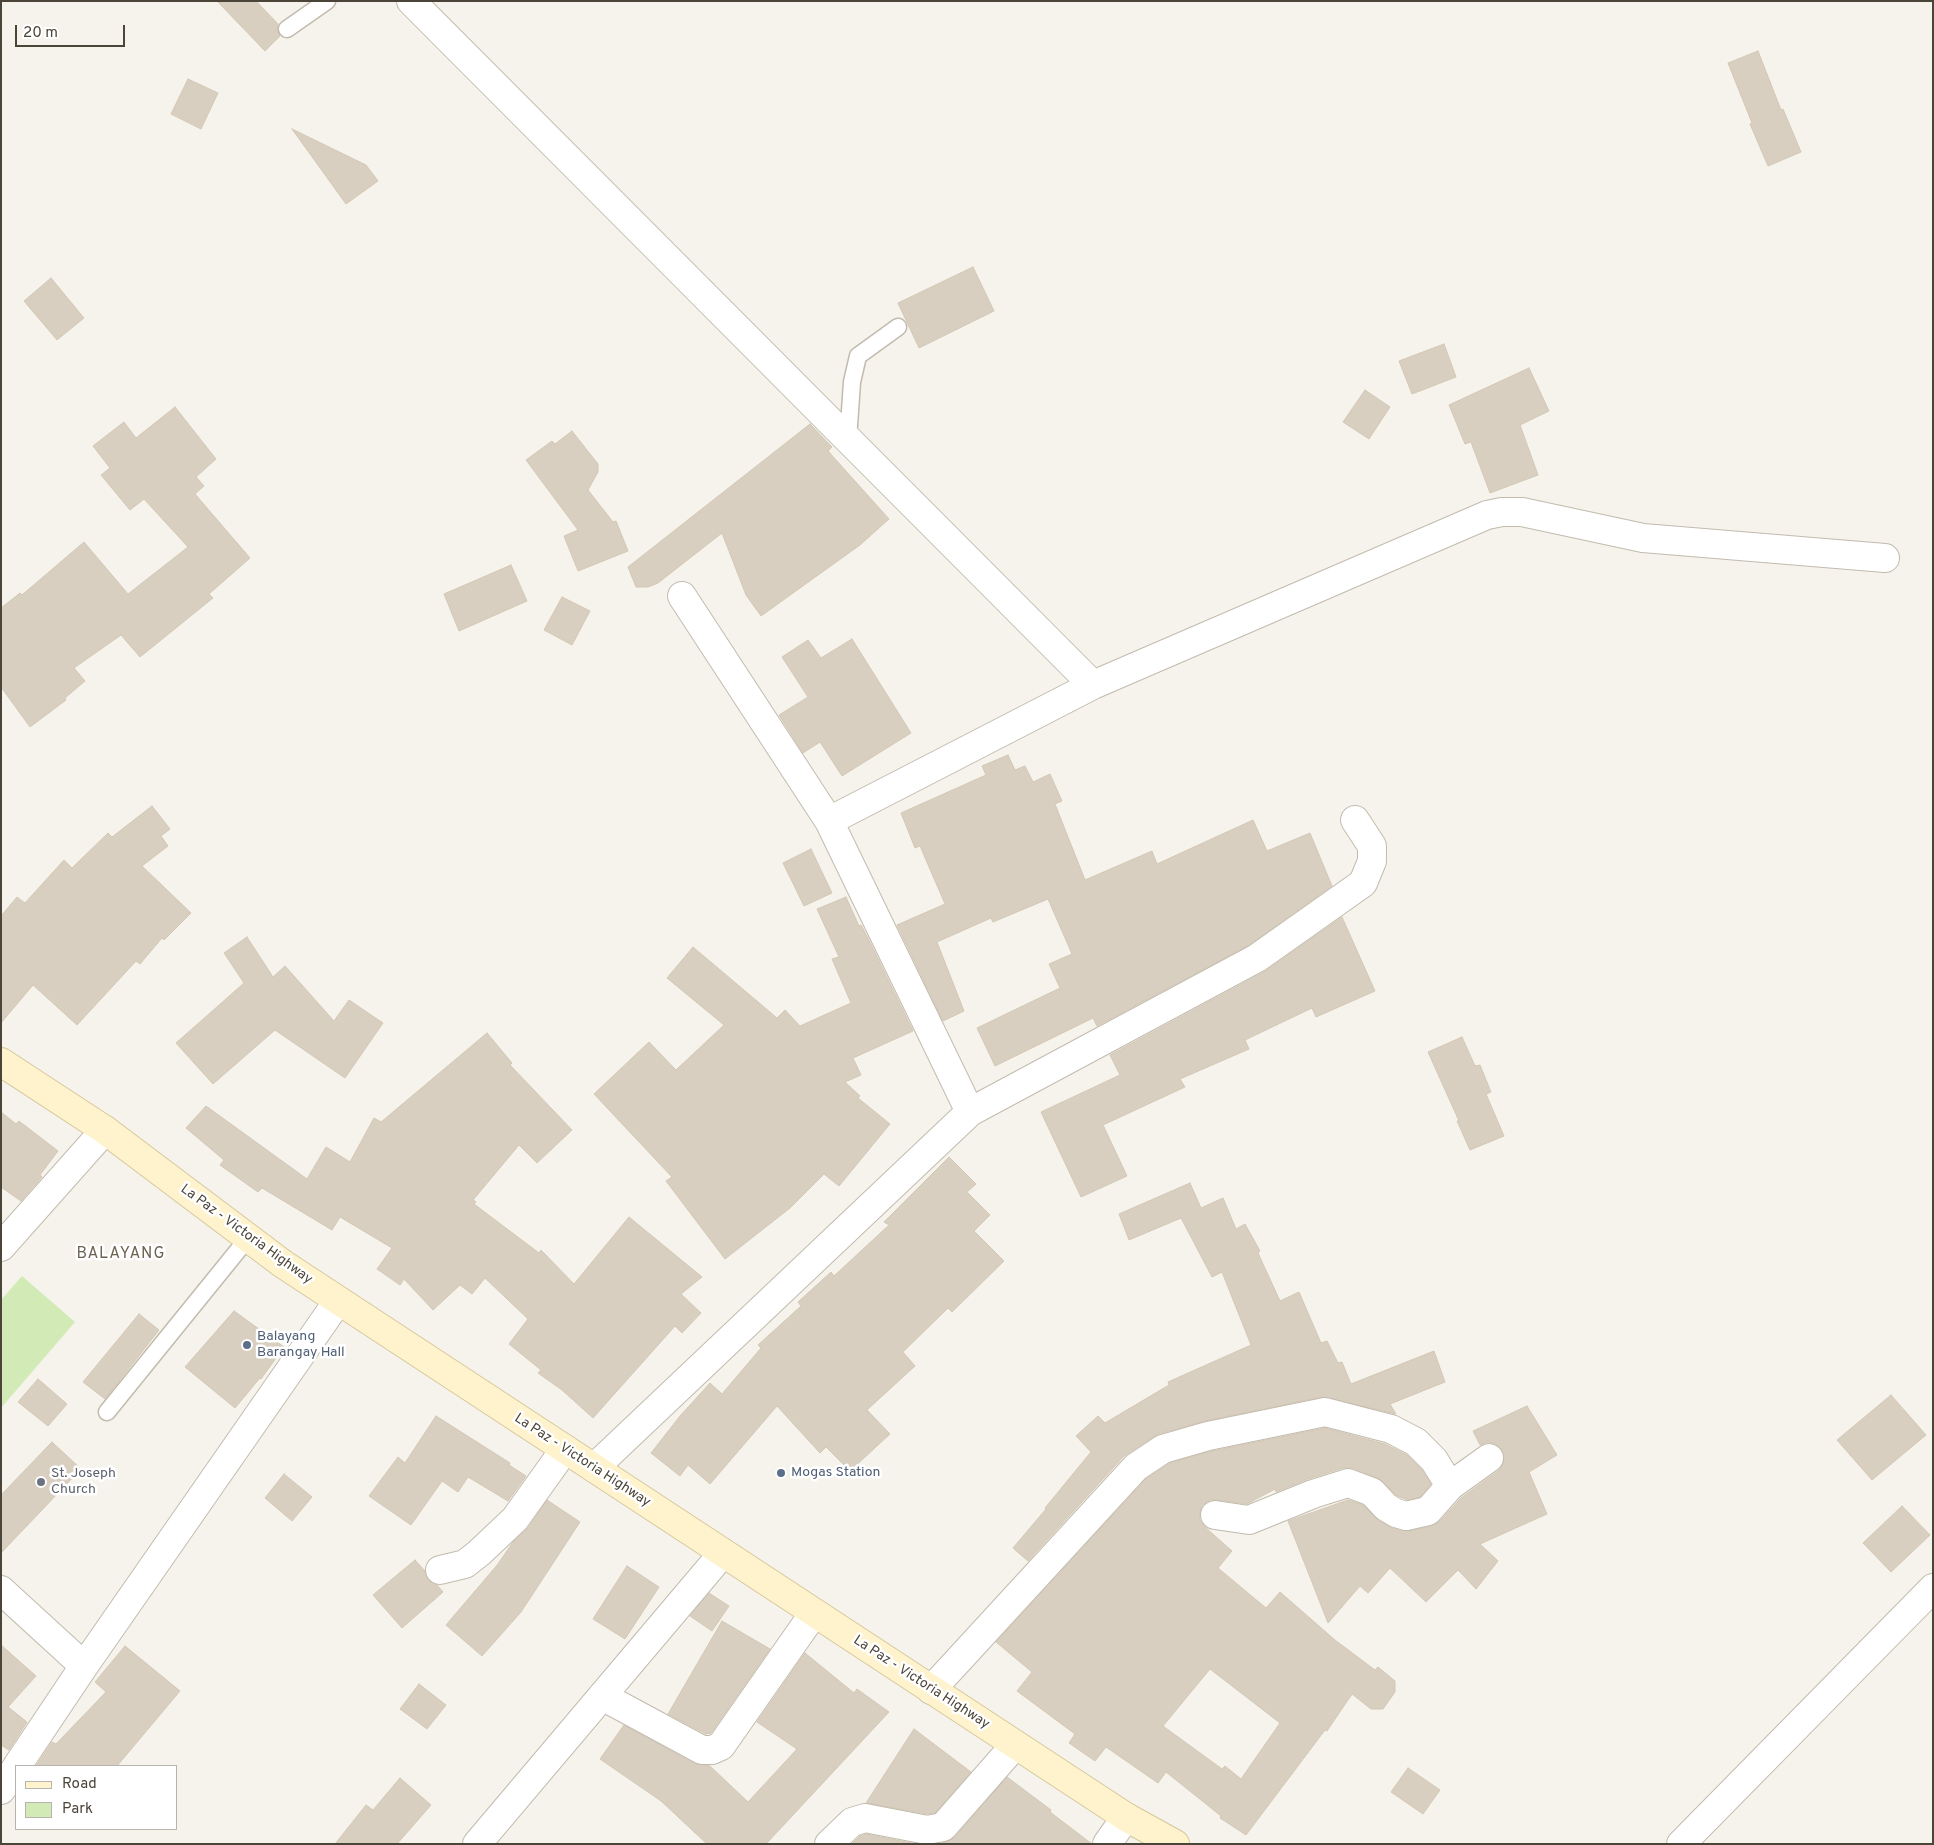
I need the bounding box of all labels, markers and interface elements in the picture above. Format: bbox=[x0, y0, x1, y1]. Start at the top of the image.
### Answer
scale bar bbox=[18, 15, 128, 47]
text: 20 m bbox=[23, 24, 58, 43]
street label: La Paz - Victoria Highway bbox=[177, 1181, 315, 1289]
district label: BALAYANG bbox=[76, 1245, 166, 1265]
place label: Balayang Barangay Hall bbox=[257, 1329, 345, 1361]
marker: Balayang Barangay Hall bbox=[241, 1339, 253, 1351]
street label: La Paz - Victoria Highway bbox=[511, 1411, 653, 1511]
place label: Mogas Station bbox=[791, 1465, 880, 1481]
place label: St. Joseph Church bbox=[51, 1466, 116, 1498]
marker: Mogas Station bbox=[775, 1467, 787, 1479]
marker: St. Joseph Church bbox=[35, 1476, 47, 1488]
street label: La Paz - Victoria Highway bbox=[850, 1633, 992, 1733]
legend bbox=[15, 1765, 178, 1830]
text: Road bbox=[62, 1775, 97, 1794]
text: Park bbox=[62, 1800, 93, 1819]

